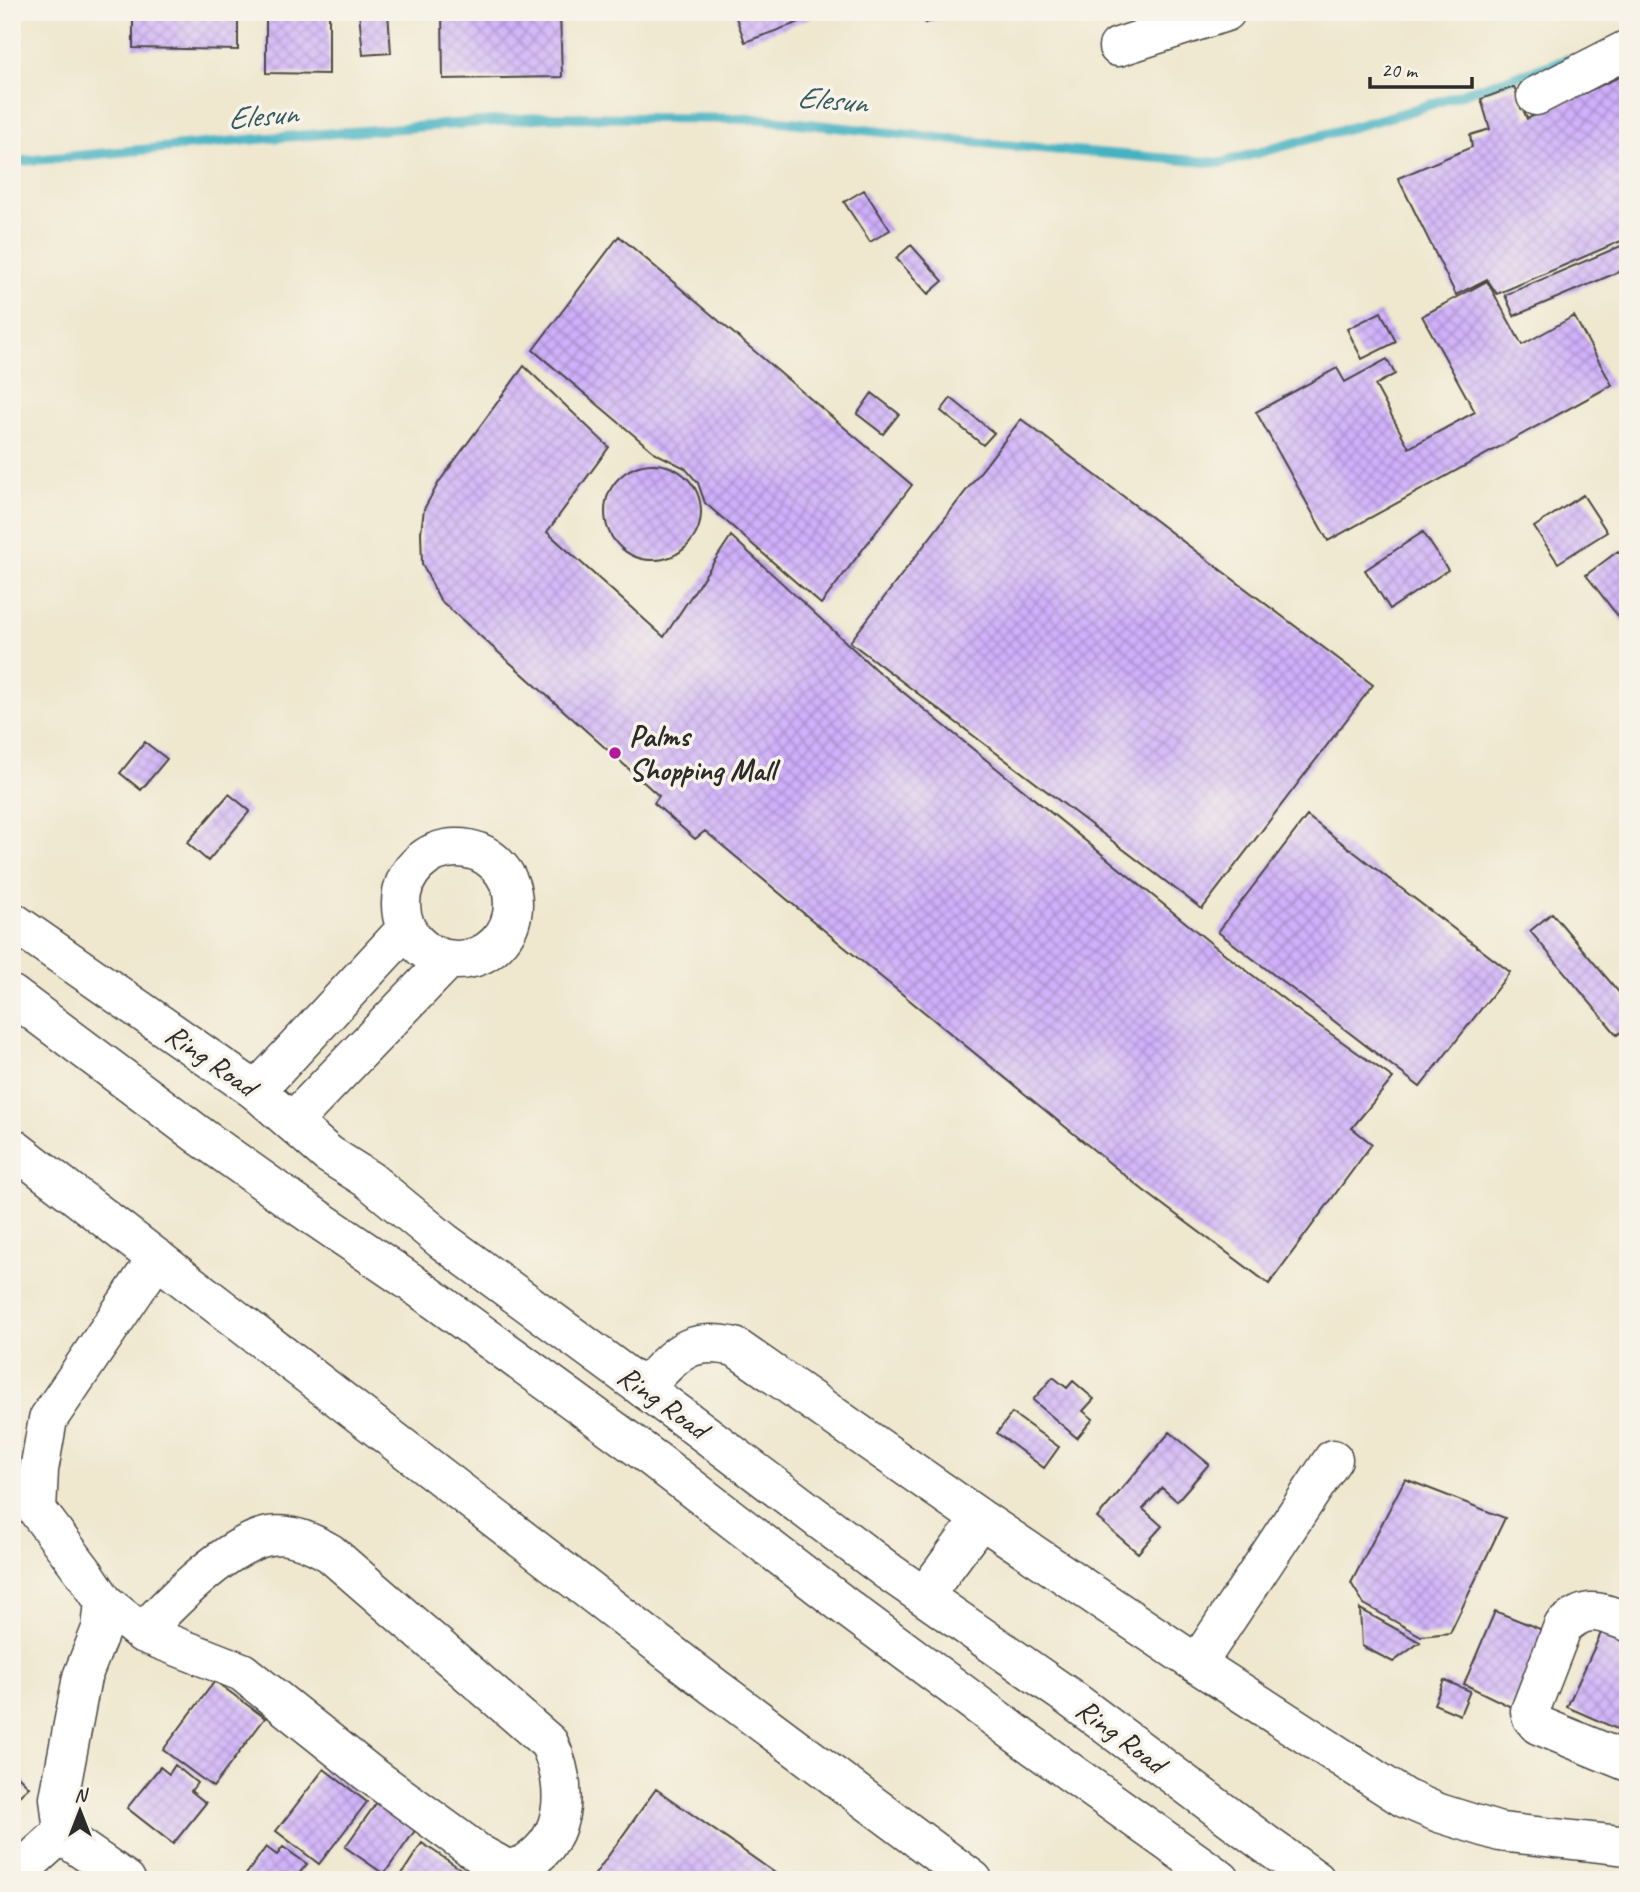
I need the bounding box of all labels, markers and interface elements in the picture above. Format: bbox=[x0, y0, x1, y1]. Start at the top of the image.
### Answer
scale bar bbox=[1370, 46, 1472, 90]
text: 20 m bbox=[1381, 57, 1419, 83]
water label: Elesun bbox=[795, 76, 872, 123]
water label: Elesun bbox=[225, 92, 302, 139]
place label: Palms Shopping Mall bbox=[629, 717, 781, 789]
marker: Palms Shopping Mall bbox=[607, 745, 623, 761]
street label: Ring Road bbox=[158, 1015, 267, 1107]
street label: Ring Road bbox=[610, 1356, 719, 1450]
street label: Ring Road bbox=[1069, 1690, 1177, 1785]
north arrow bbox=[46, 1776, 116, 1846]
text: N bbox=[74, 1783, 89, 1807]

